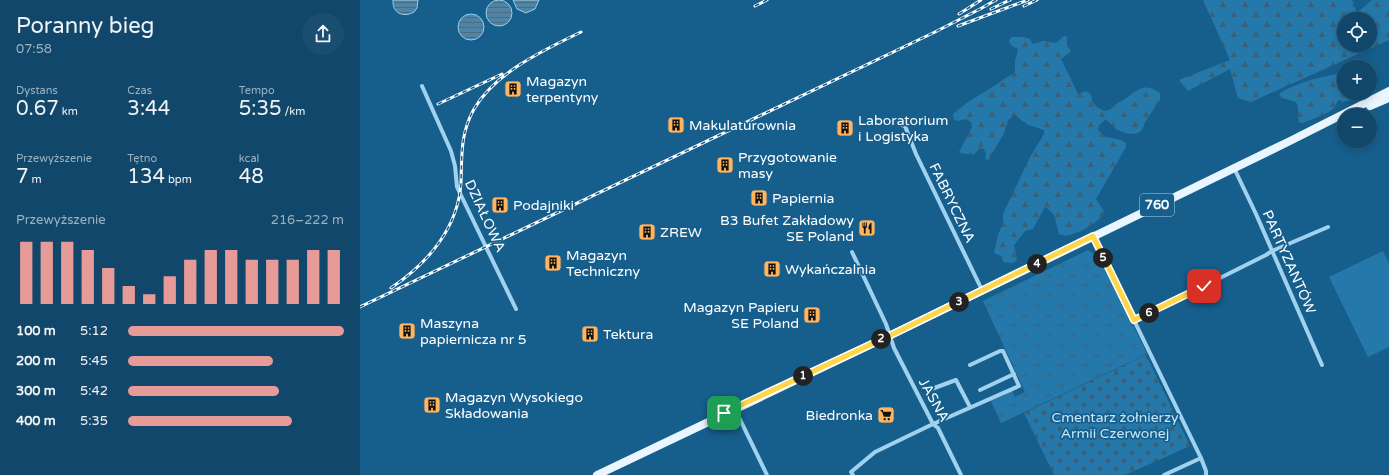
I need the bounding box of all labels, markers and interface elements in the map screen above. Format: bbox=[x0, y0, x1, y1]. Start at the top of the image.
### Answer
map controls bbox=[1337, 12, 1377, 148]
button: locate bbox=[1337, 12, 1377, 52]
text: Poranny bieg bbox=[16, 13, 154, 39]
button: share bbox=[302, 13, 344, 55]
text: 07:58 bbox=[16, 41, 52, 57]
button: + bbox=[1337, 60, 1377, 100]
place label: Magazyn terpentyny bbox=[526, 73, 599, 106]
building icon: Magazyn terpentyny bbox=[503, 79, 523, 99]
text: Dystans bbox=[16, 84, 58, 97]
text: Czas bbox=[127, 84, 152, 97]
text: Tempo bbox=[239, 84, 275, 97]
text: 0.67 bbox=[16, 97, 59, 121]
text: 3:44 bbox=[127, 97, 170, 121]
text: 5:35 bbox=[239, 97, 282, 121]
text: km bbox=[59, 105, 78, 118]
text: /km bbox=[282, 105, 305, 118]
button: − bbox=[1337, 108, 1377, 148]
place label: Laboratorium i Logistyka bbox=[858, 112, 948, 145]
building icon: Makulaturownia bbox=[666, 115, 686, 135]
place label: Makulaturownia bbox=[689, 117, 796, 134]
building icon: Laboratorium i Logistyka bbox=[835, 118, 855, 138]
place label: Przygotowanie masy bbox=[738, 149, 837, 182]
text: Przewyższenie bbox=[16, 152, 92, 165]
text: Tętno bbox=[127, 152, 157, 165]
text: kcal bbox=[239, 152, 259, 165]
building icon: Przygotowanie masy bbox=[715, 155, 735, 175]
street label: FABRYCZNA bbox=[925, 160, 979, 246]
text: 7 bbox=[16, 165, 29, 189]
text: 134 bbox=[127, 165, 165, 189]
text: 48 bbox=[239, 165, 264, 189]
text: m bbox=[29, 173, 42, 186]
text: bpm bbox=[165, 173, 192, 186]
street label: DZIAŁOWA bbox=[461, 177, 509, 255]
building icon: Papiernia bbox=[749, 188, 769, 208]
place label: Papiernia bbox=[772, 190, 834, 207]
road number: 760 bbox=[1140, 194, 1174, 216]
building icon: Podajniki bbox=[490, 195, 510, 215]
place label: Podajniki bbox=[513, 197, 574, 214]
street label: PARTYZANTÓW bbox=[1259, 208, 1319, 316]
text: Przewyższenie bbox=[16, 212, 106, 228]
text: 216–222 m bbox=[271, 212, 344, 228]
place label: B3 Bufet Zakładowy SE Poland bbox=[720, 212, 854, 245]
restaurant icon: B3 Bufet Zakładowy SE Poland bbox=[857, 218, 877, 238]
building icon: ZREW bbox=[637, 222, 657, 242]
place label: ZREW bbox=[660, 224, 702, 241]
place label: Magazyn Techniczny bbox=[566, 247, 640, 280]
pin: 5 bbox=[1093, 248, 1113, 268]
text: 5 bbox=[1100, 251, 1106, 264]
building icon: Magazyn Techniczny bbox=[543, 253, 563, 273]
pin: 4 bbox=[1027, 254, 1047, 274]
text: 4 bbox=[1034, 257, 1040, 270]
building icon: Wykańczalnia bbox=[762, 259, 782, 279]
place label: Wykańczalnia bbox=[785, 261, 876, 278]
pin bbox=[1187, 269, 1221, 303]
icon: check bbox=[1193, 275, 1215, 297]
pin: 3 bbox=[949, 292, 969, 312]
text: 3 bbox=[956, 295, 962, 308]
place label: Magazyn Papieru SE Poland bbox=[683, 299, 799, 332]
pin: 6 bbox=[1139, 303, 1159, 323]
building icon: Magazyn Papieru SE Poland bbox=[802, 305, 822, 325]
text: 6 bbox=[1146, 306, 1152, 319]
place label: Maszyna papiernicza nr 5 bbox=[420, 315, 527, 348]
building icon: Maszyna papiernicza nr 5 bbox=[397, 321, 417, 341]
text: 100 m bbox=[16, 323, 56, 339]
text: 5:12 bbox=[80, 323, 108, 339]
building icon: Tektura bbox=[580, 324, 600, 344]
place label: Tektura bbox=[603, 326, 653, 343]
pin: 2 bbox=[871, 329, 891, 349]
text: 2 bbox=[878, 332, 884, 345]
text: 200 m bbox=[16, 353, 56, 369]
text: 5:45 bbox=[80, 353, 108, 369]
pin: 1 bbox=[793, 366, 813, 386]
text: 1 bbox=[800, 369, 806, 382]
street label: JASNA bbox=[915, 375, 953, 425]
text: 300 m bbox=[16, 383, 56, 399]
text: 5:42 bbox=[80, 383, 108, 399]
place label: Magazyn Wysokiego Składowania bbox=[445, 389, 583, 422]
building icon: Magazyn Wysokiego Składowania bbox=[422, 395, 442, 415]
pin bbox=[707, 396, 741, 430]
icon: arrive bbox=[713, 402, 735, 424]
supermarket icon: Biedronka bbox=[876, 405, 896, 425]
place label: Biedronka bbox=[806, 407, 873, 424]
park label: Cmentarz żołnierzy Armii Czerwonej bbox=[1052, 409, 1179, 442]
text: 400 m bbox=[16, 413, 56, 429]
text: 5:35 bbox=[80, 413, 108, 429]

